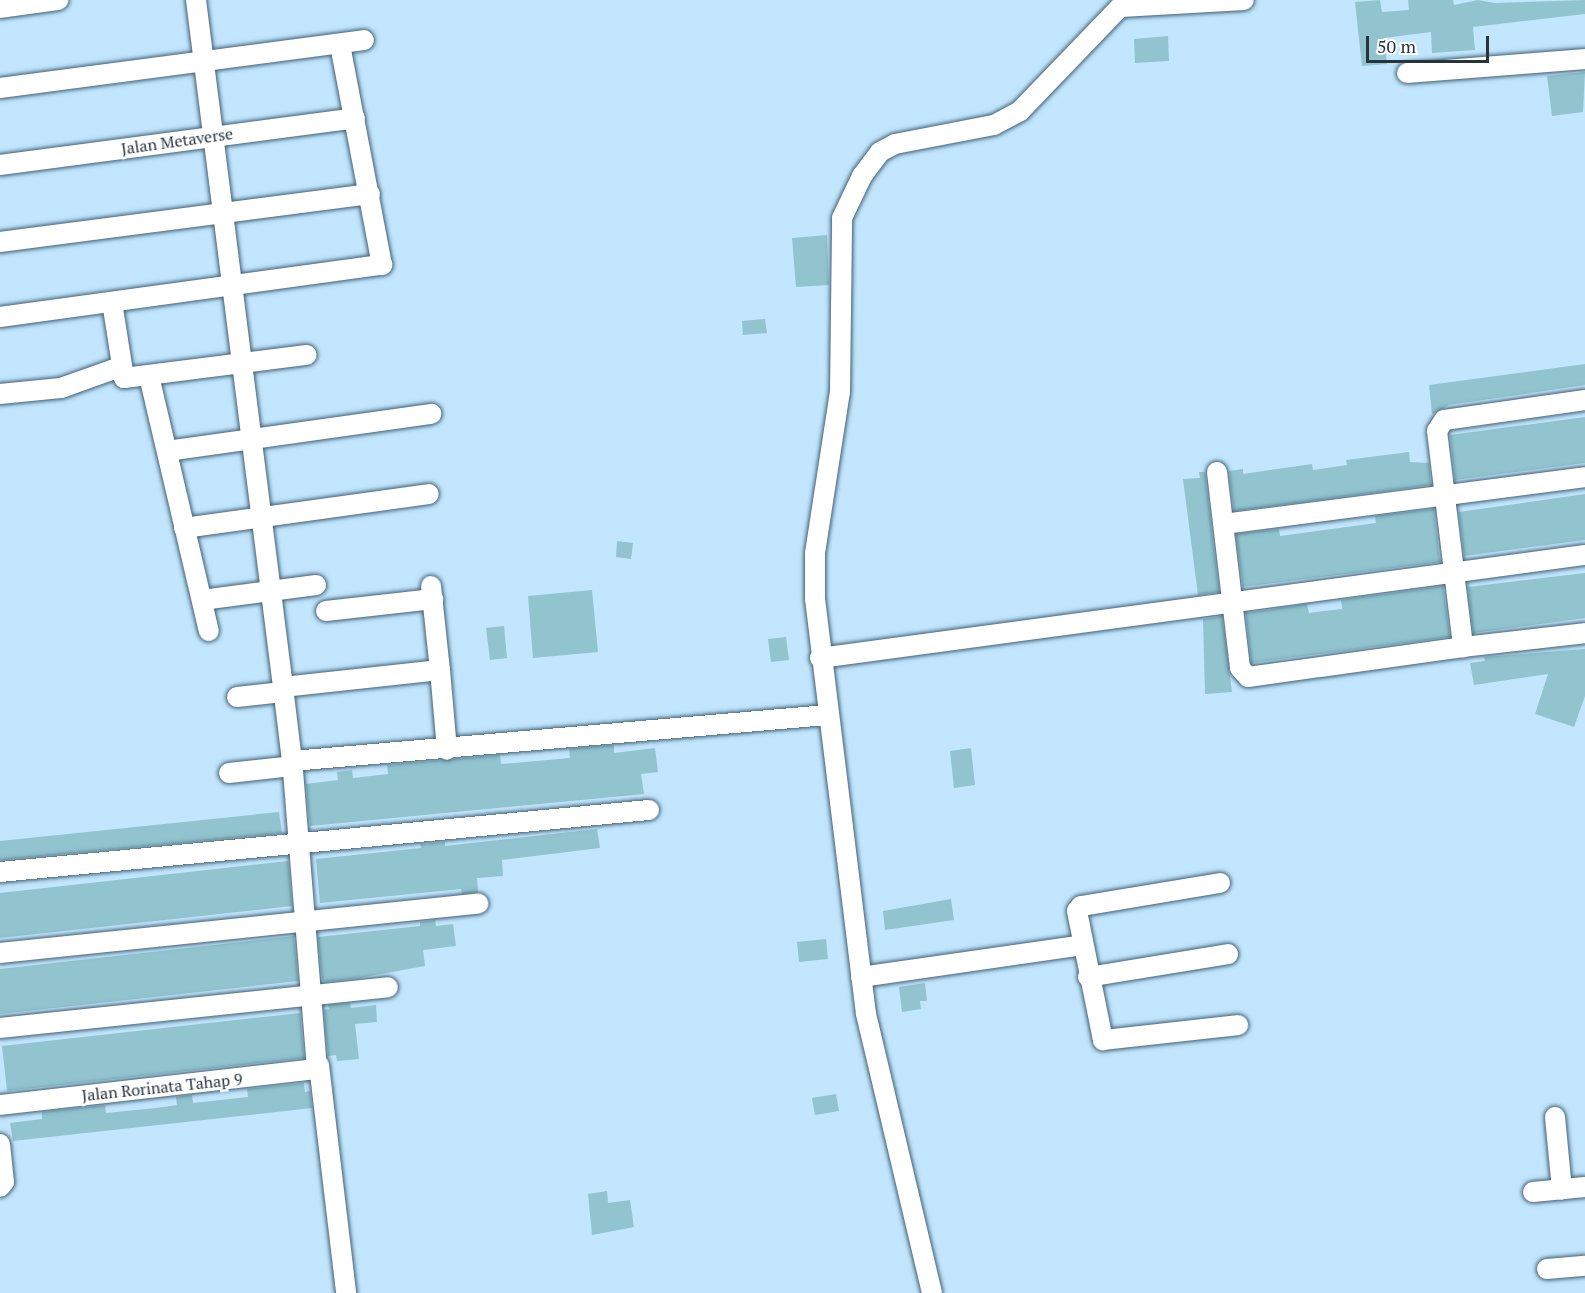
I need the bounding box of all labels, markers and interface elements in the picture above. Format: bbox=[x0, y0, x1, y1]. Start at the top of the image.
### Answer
scale bar bbox=[1369, 24, 1492, 62]
text: 50 m bbox=[1377, 34, 1416, 58]
street label: Jalan Metaverse bbox=[120, 124, 234, 158]
street label: Jalan Rorinata Tahap 9 bbox=[81, 1069, 243, 1105]

